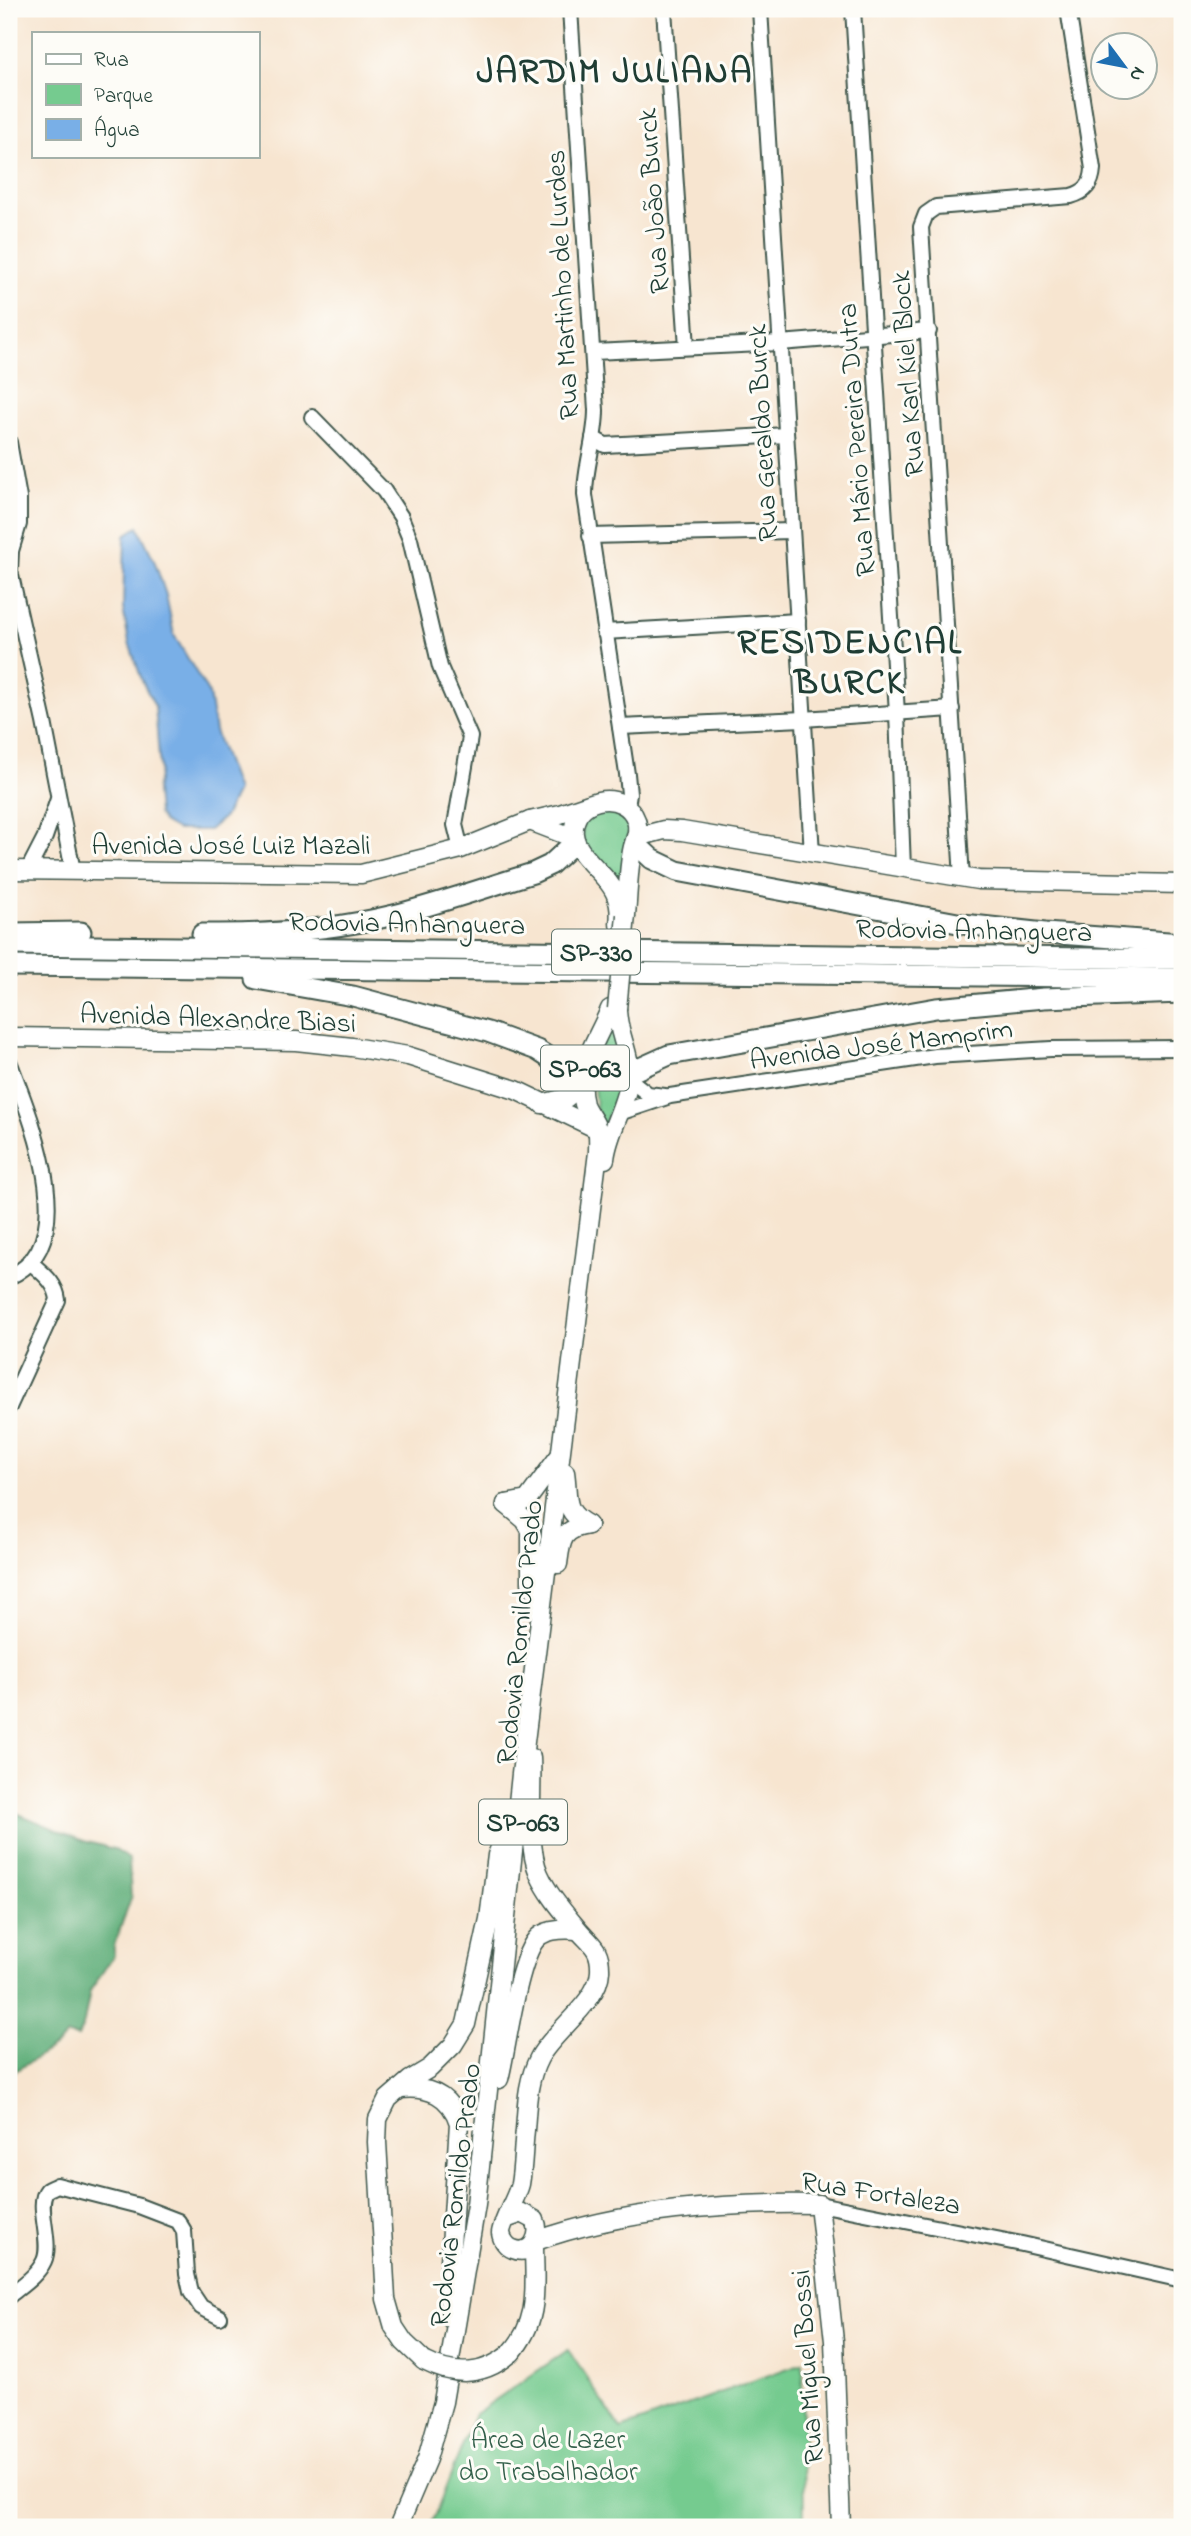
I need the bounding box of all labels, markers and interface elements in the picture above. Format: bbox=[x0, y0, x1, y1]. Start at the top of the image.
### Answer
legend bbox=[32, 32, 259, 158]
north arrow bbox=[1090, 32, 1160, 102]
text: Rua bbox=[94, 46, 129, 76]
district label: JARDIM JULIANA bbox=[476, 48, 754, 99]
text: N bbox=[1121, 61, 1151, 86]
text: Parque bbox=[94, 82, 153, 112]
street label: Rua João Burck bbox=[629, 106, 682, 295]
text: Água bbox=[94, 115, 140, 148]
street label: Rua Martinho de Lurdes bbox=[537, 149, 592, 421]
street label: Rua Karl Kiel Block bbox=[882, 269, 937, 478]
street label: Rua Mário Pereira Dutra bbox=[828, 302, 888, 578]
street label: Rua Geraldo Burck bbox=[738, 322, 791, 543]
district label: RESIDENCIAL BURCK bbox=[737, 619, 963, 710]
street label: Avenida José Luiz Mazali bbox=[92, 827, 370, 868]
street label: Rodovia Anhanguera bbox=[288, 903, 526, 948]
street label: Rodovia Anhanguera bbox=[855, 910, 1093, 955]
road number: SP-330 bbox=[552, 930, 640, 974]
street label: Avenida Alexandre Biasi bbox=[79, 995, 357, 1046]
street label: Avenida José Mamprim bbox=[748, 1010, 1015, 1083]
road number: SP-063 bbox=[541, 1046, 629, 1091]
street label: Rodovia Romildo Prado bbox=[487, 1498, 556, 1767]
road number: SP-063 bbox=[479, 1800, 567, 1844]
street label: Rodovia Romildo Prado bbox=[421, 2061, 494, 2330]
street label: Rua Fortaleza bbox=[798, 2163, 963, 2228]
street label: Rua Miguel Bossi bbox=[782, 2268, 837, 2466]
park label: Área de Lazer do Trabalhador bbox=[458, 2421, 638, 2494]

